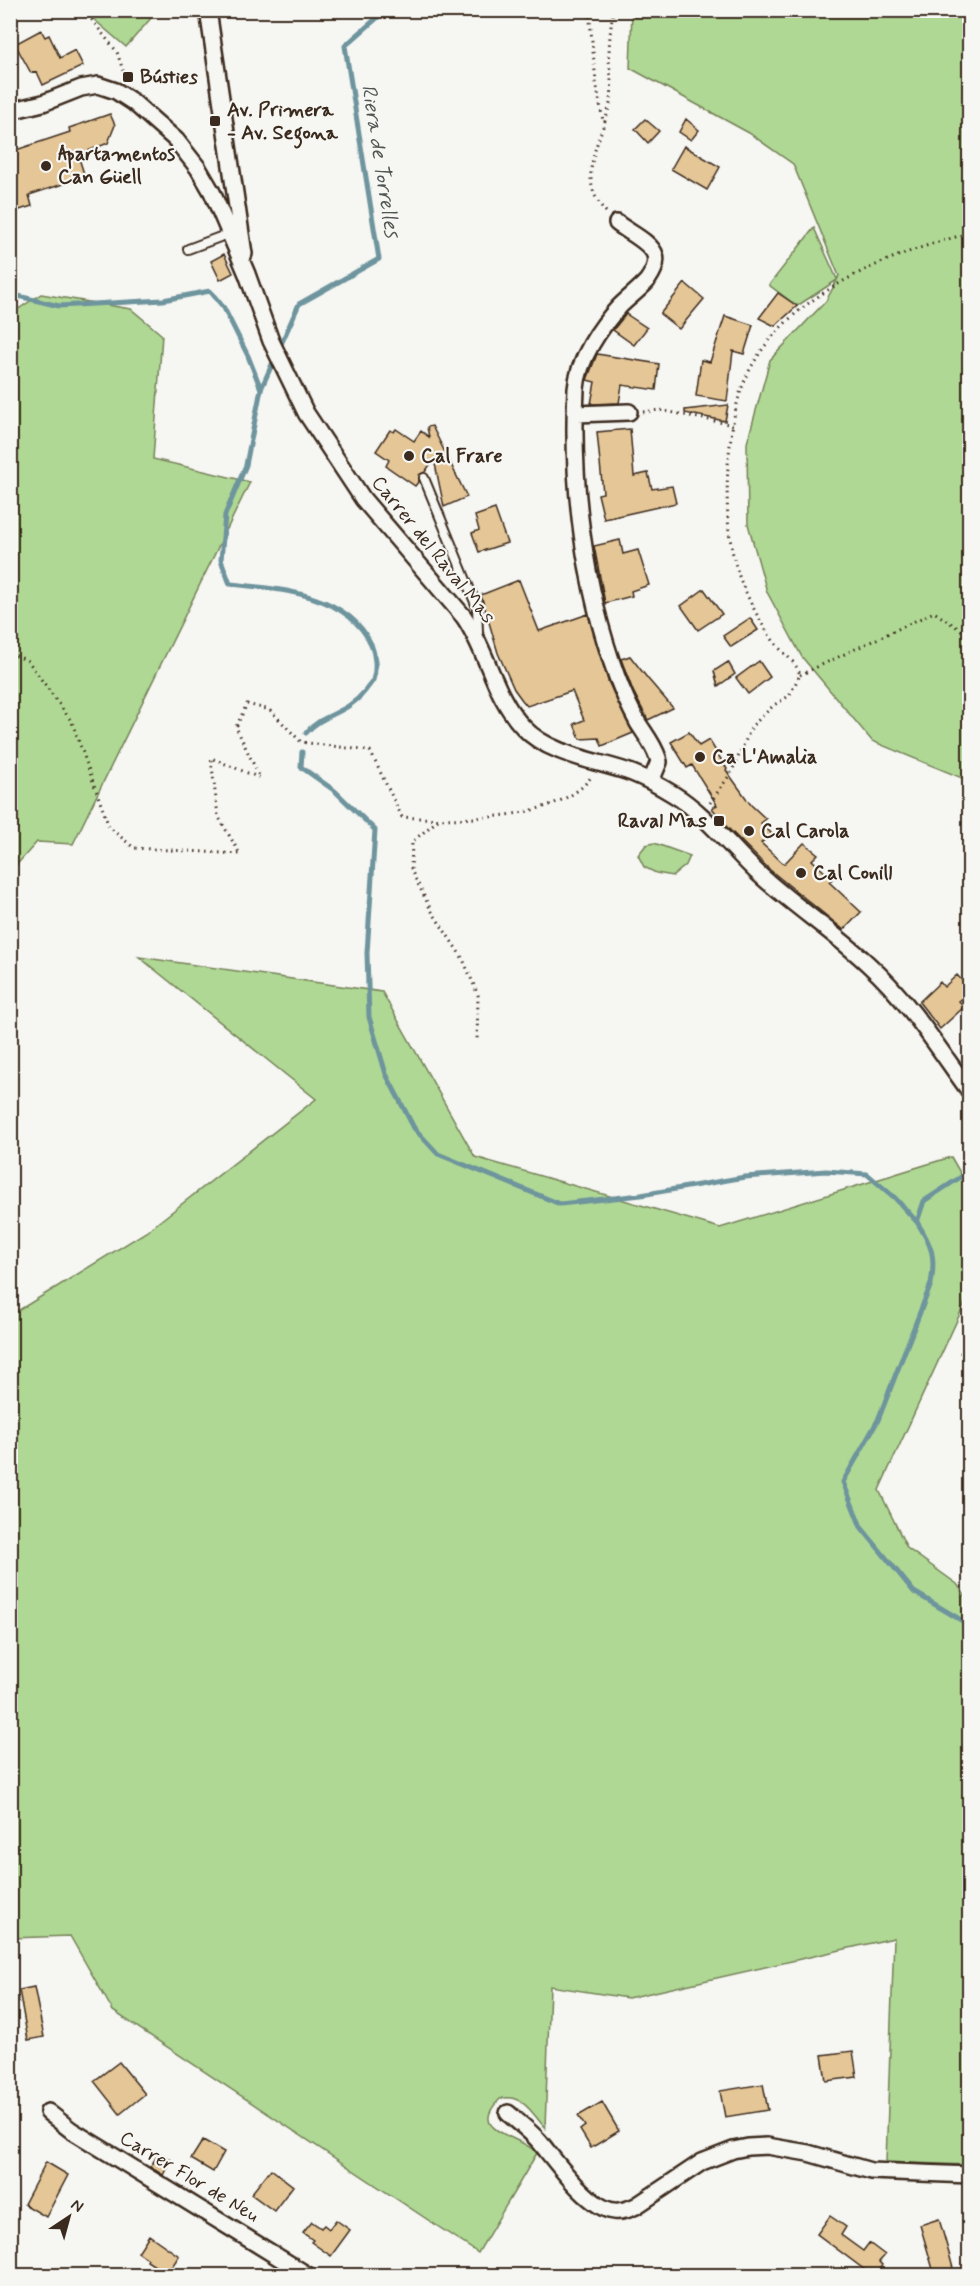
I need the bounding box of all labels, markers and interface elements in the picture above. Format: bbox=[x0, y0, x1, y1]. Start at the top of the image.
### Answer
place label: Bústies bbox=[140, 64, 198, 91]
marker: Bústies bbox=[121, 70, 135, 84]
water label: Riera de Torrelles bbox=[354, 83, 406, 241]
place label: Av. Primera - Av. Segona bbox=[227, 97, 339, 149]
marker: Av. Primera - Av. Segona bbox=[208, 114, 222, 128]
place label: Apartamentos Can Güell bbox=[58, 141, 175, 191]
marker: Apartamentos Can Güell bbox=[39, 159, 53, 173]
place label: Cal Frare bbox=[421, 443, 503, 470]
marker: Cal Frare bbox=[402, 449, 416, 463]
street label: Carrer del Raval Mas bbox=[365, 470, 501, 630]
place label: Ca L'Amalia bbox=[712, 744, 817, 771]
marker: Ca L'Amalia bbox=[693, 750, 707, 764]
place label: Raval Mas bbox=[618, 808, 707, 835]
marker: Raval Mas bbox=[712, 814, 726, 828]
place label: Cal Carola bbox=[761, 818, 850, 845]
marker: Cal Carola bbox=[742, 824, 756, 838]
place label: Cal Conill bbox=[813, 860, 892, 887]
marker: Cal Conill bbox=[794, 866, 808, 880]
street label: Carrer Flor de Neu bbox=[114, 2125, 264, 2229]
north arrow bbox=[39, 2187, 99, 2247]
text: N bbox=[66, 2194, 87, 2218]

